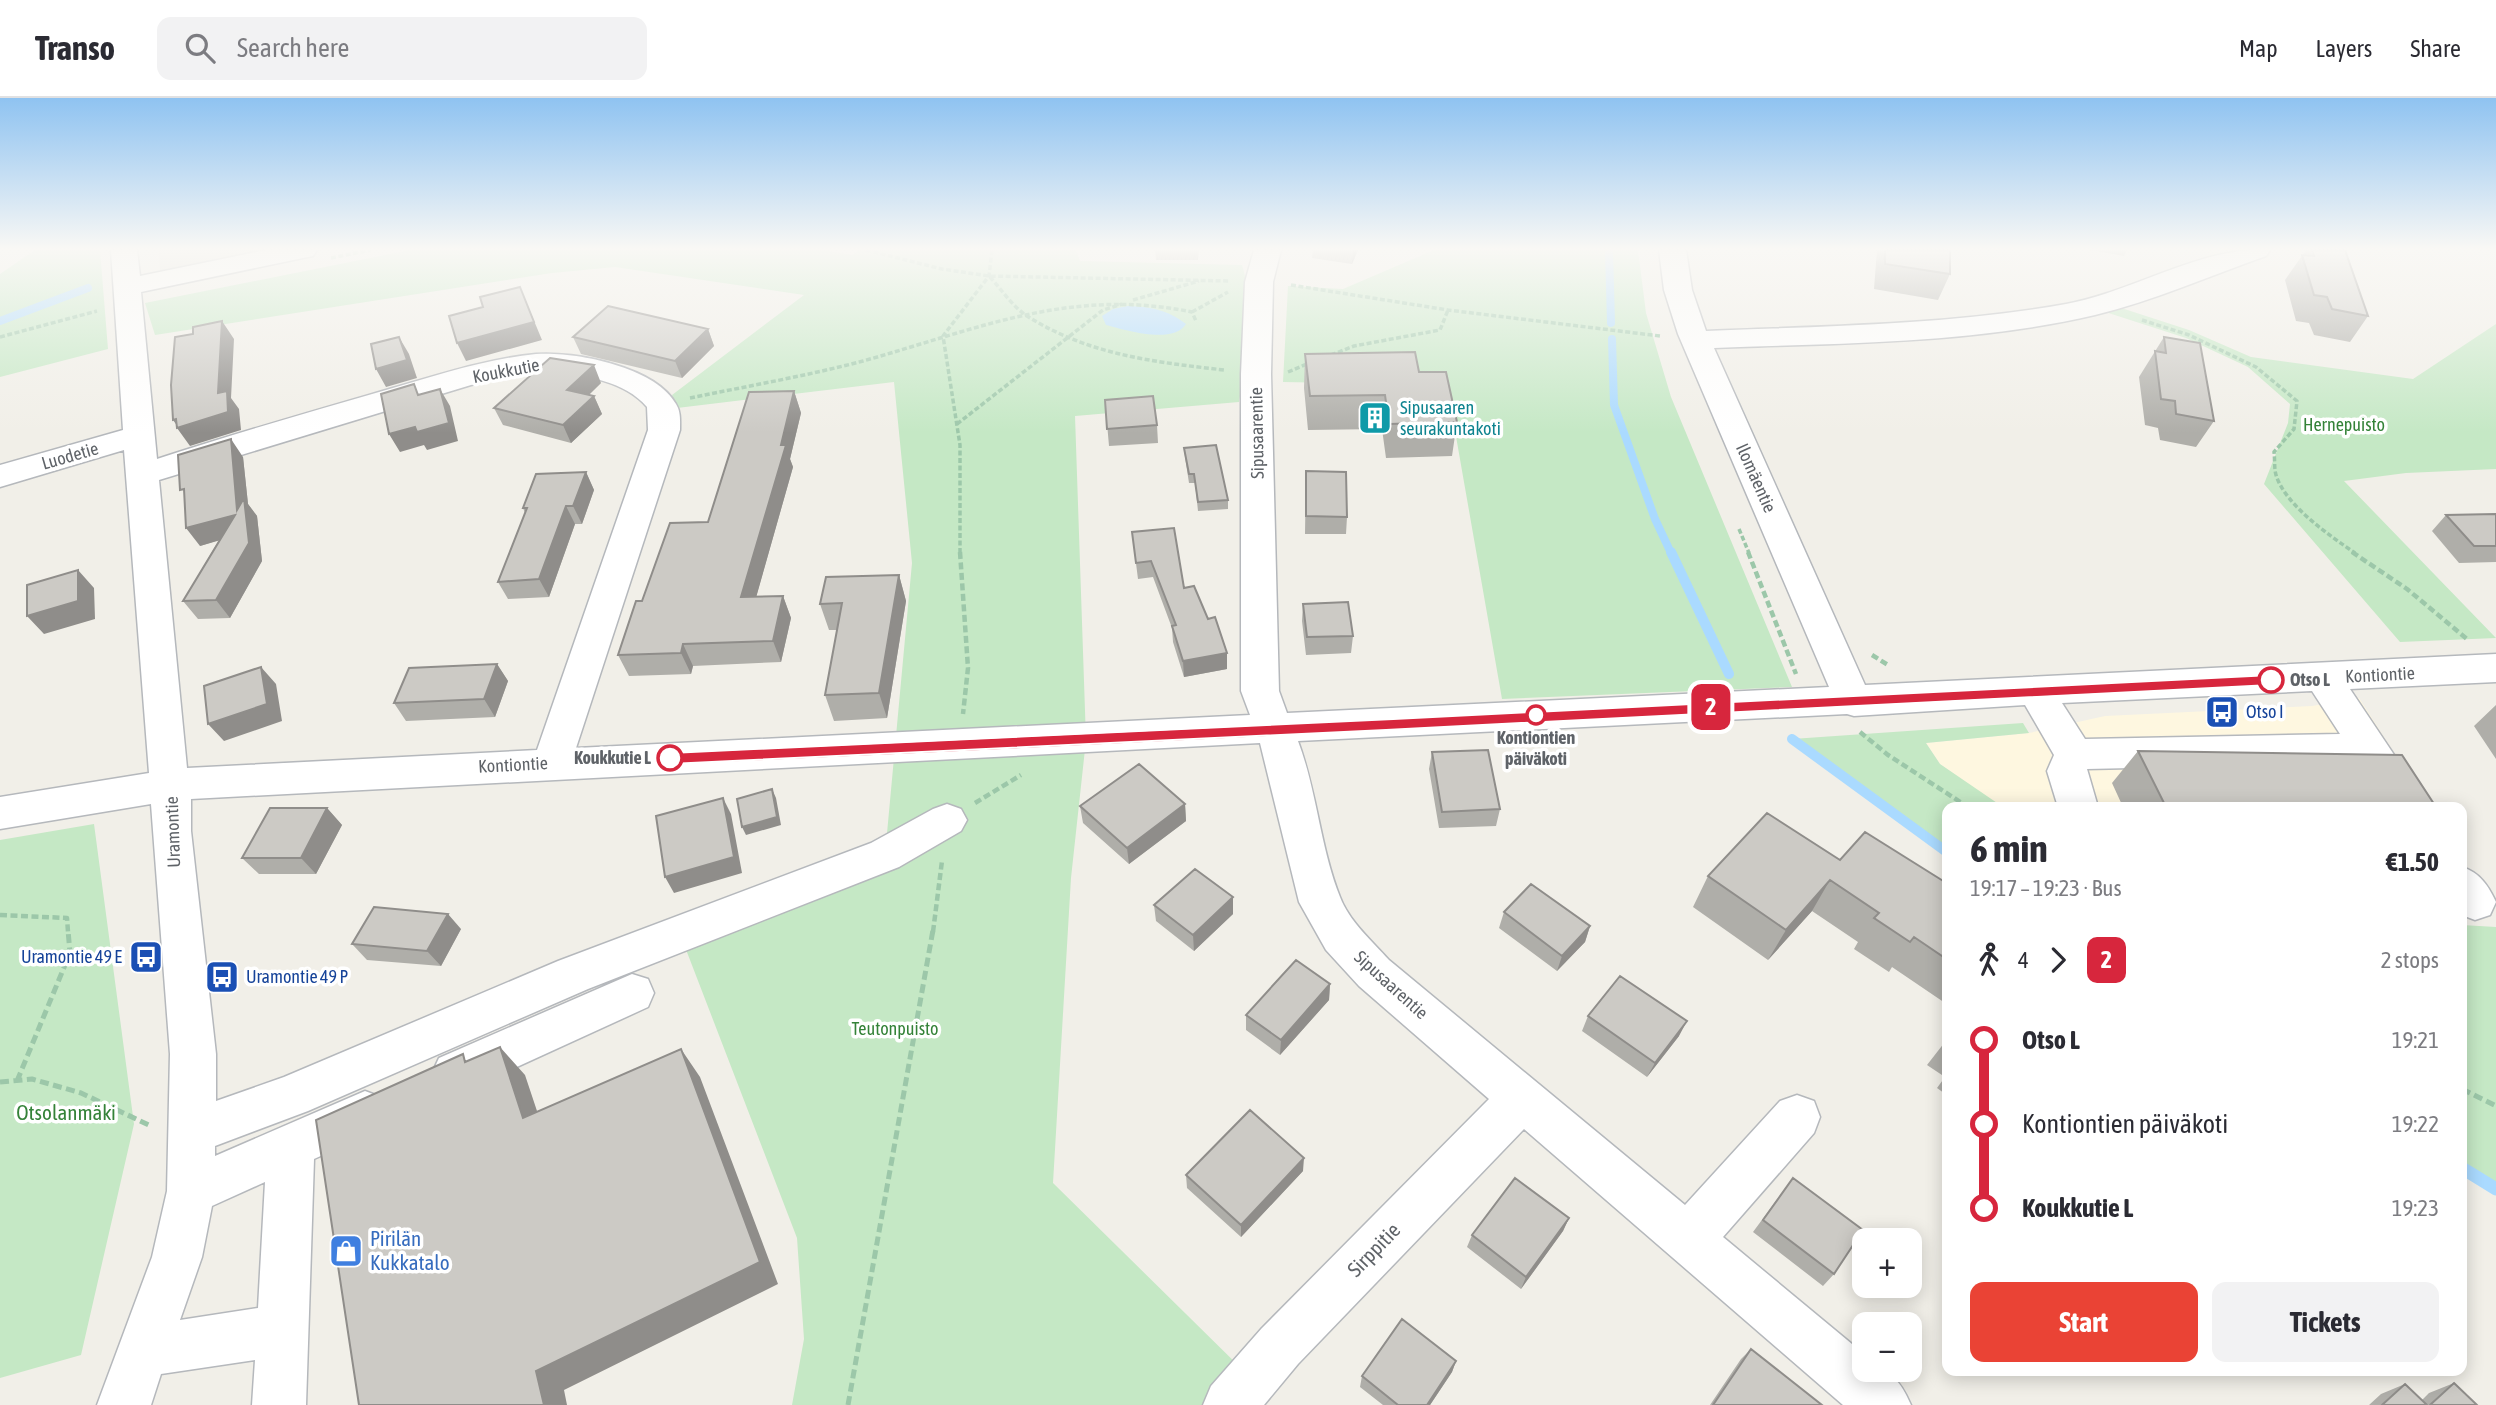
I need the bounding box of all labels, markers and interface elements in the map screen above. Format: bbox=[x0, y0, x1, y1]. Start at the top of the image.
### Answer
search box bbox=[157, 17, 647, 80]
text: Transo bbox=[35, 29, 115, 67]
icon: search bbox=[181, 29, 219, 67]
text: Search here bbox=[237, 33, 349, 63]
text: Map bbox=[2239, 35, 2278, 62]
text: Layers bbox=[2316, 35, 2372, 62]
text: Share bbox=[2410, 35, 2461, 62]
street label: Koukkutie bbox=[471, 354, 541, 387]
street label: Sipusaarentie bbox=[1245, 387, 1268, 479]
place label: Sipusaaren seurakuntakoti bbox=[1400, 397, 1501, 439]
building icon: Sipusaaren seurakuntakoti bbox=[1356, 399, 1394, 437]
park label: Hernepuisto bbox=[2303, 414, 2385, 435]
street label: Luodetie bbox=[39, 437, 101, 474]
street label: Ilomäentie bbox=[1732, 440, 1781, 516]
street label: Kontiontie bbox=[2345, 662, 2415, 687]
marker: Otso L bbox=[2258, 667, 2284, 693]
place label: Otso L bbox=[2290, 669, 2330, 690]
line badge: 2 bbox=[1688, 684, 1734, 730]
text: 2 bbox=[1705, 693, 1717, 720]
bus stop icon: Otso I bbox=[2203, 693, 2241, 731]
place label: Otso I bbox=[2246, 701, 2284, 722]
marker: Kontiontien päiväkoti bbox=[1526, 705, 1546, 725]
place label: Kontiontien päiväkoti bbox=[1497, 727, 1575, 769]
marker: Koukkutie L bbox=[657, 745, 683, 771]
place label: Koukkutie L bbox=[574, 747, 651, 768]
street label: Kontiontie bbox=[478, 752, 548, 777]
street label: Uramontie bbox=[161, 796, 184, 868]
text: 6 min bbox=[1970, 827, 2048, 870]
text: €1.50 bbox=[2386, 847, 2439, 877]
text: 19:17 – 19:23 · Bus bbox=[1970, 875, 2122, 901]
bus stop icon: Uramontie 49 E bbox=[127, 938, 165, 976]
icon: walk bbox=[1970, 941, 2008, 979]
icon: forward bbox=[2039, 941, 2077, 979]
place label: Uramontie 49 E bbox=[21, 946, 122, 967]
street label: Sipusaarentie bbox=[1350, 946, 1432, 1023]
text: 2 bbox=[2101, 946, 2112, 973]
text: 4 bbox=[2018, 947, 2029, 973]
text: 2 stops bbox=[2381, 947, 2439, 973]
bus stop icon: Uramontie 49 P bbox=[203, 958, 241, 996]
place label: Uramontie 49 P bbox=[246, 966, 348, 987]
park label: Teutonpuisto bbox=[851, 1018, 939, 1039]
text: Otso L bbox=[2022, 1025, 2080, 1055]
text: 19:21 bbox=[2392, 1027, 2439, 1053]
park label: Otsolanmäki bbox=[16, 1100, 116, 1124]
text: Kontiontien päiväkoti bbox=[2022, 1109, 2228, 1139]
text: 19:22 bbox=[2392, 1111, 2439, 1137]
text: Koukkutie L bbox=[2022, 1193, 2133, 1223]
text: 19:23 bbox=[2392, 1195, 2439, 1221]
street label: Sirppitie bbox=[1342, 1218, 1404, 1281]
place label: Pirilän Kukkatalo bbox=[370, 1226, 450, 1274]
map controls bbox=[1852, 1228, 1922, 1382]
button: + bbox=[1852, 1228, 1922, 1298]
shop icon: Pirilän Kukkatalo bbox=[327, 1232, 365, 1270]
button: Start bbox=[1970, 1282, 2198, 1362]
button: Tickets bbox=[2212, 1282, 2439, 1362]
button: − bbox=[1852, 1312, 1922, 1382]

